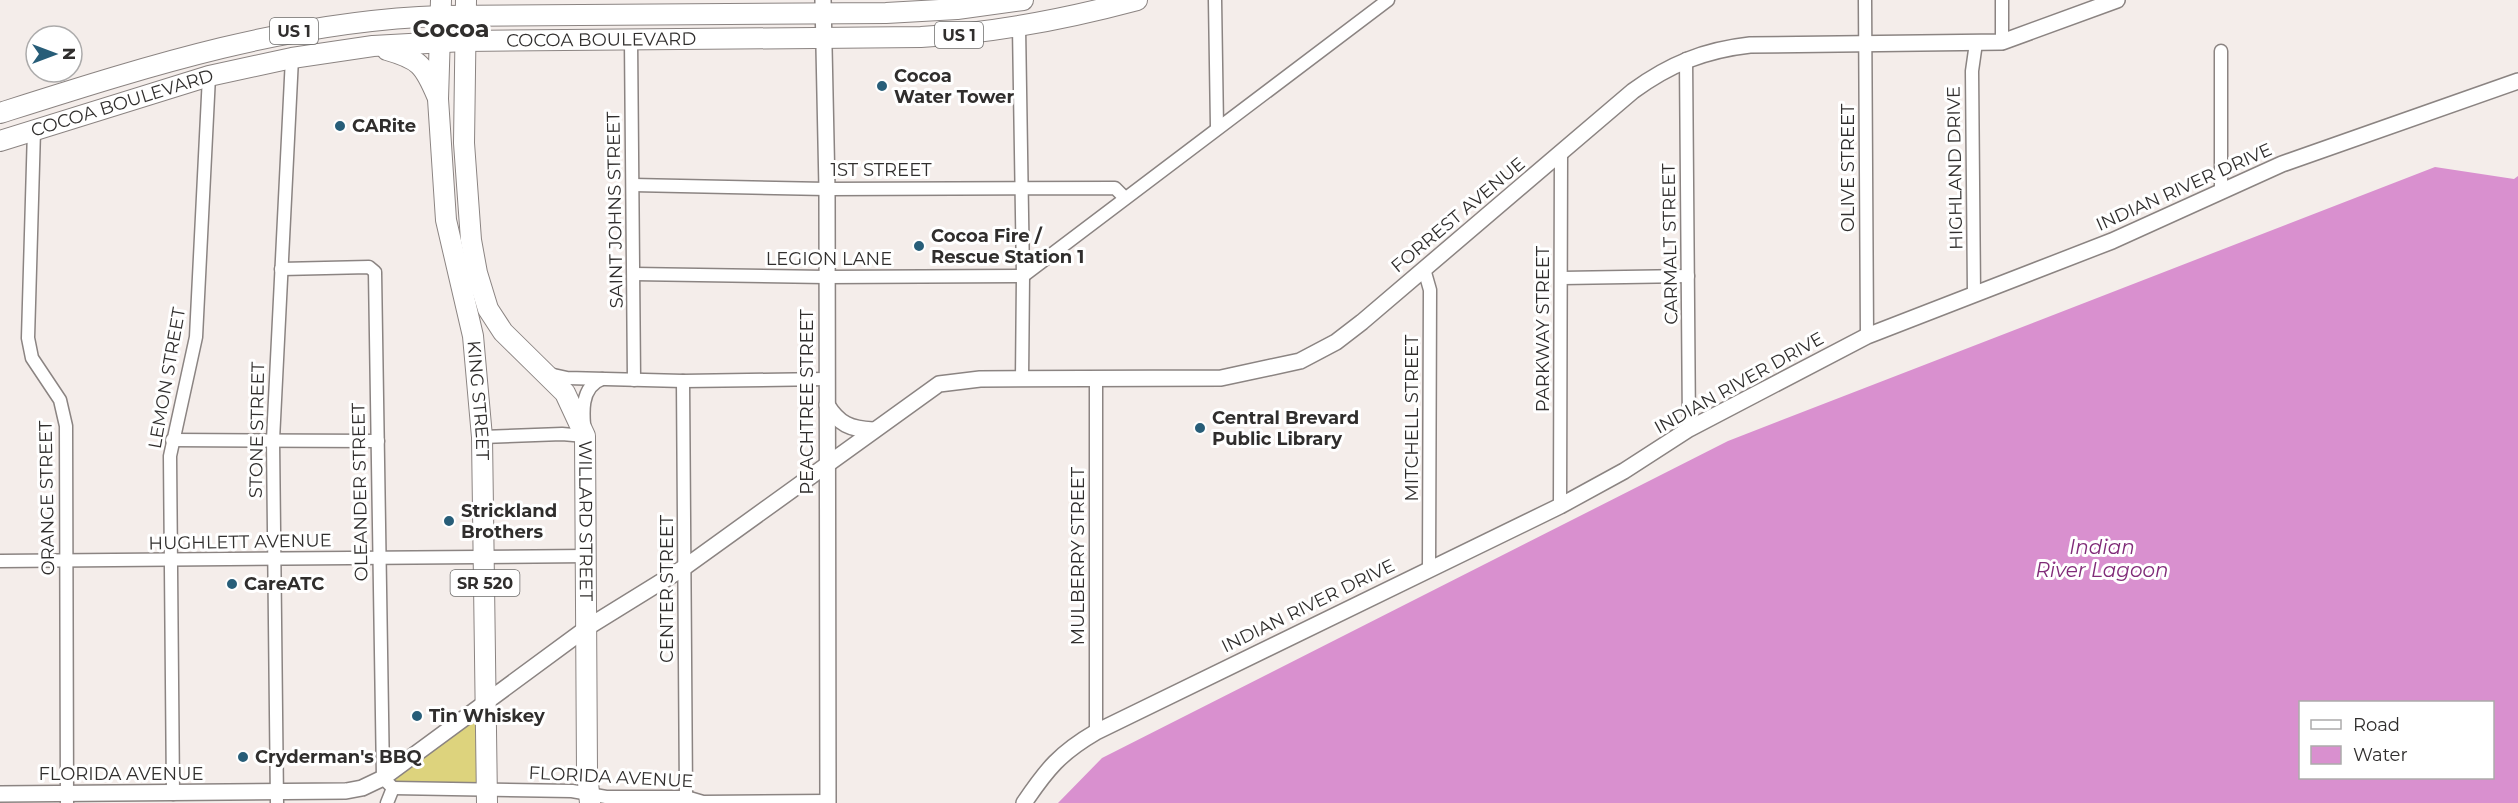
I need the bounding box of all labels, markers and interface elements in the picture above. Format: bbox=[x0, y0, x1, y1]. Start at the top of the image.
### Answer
district label: Cocoa bbox=[413, 14, 489, 43]
road number: US 1 bbox=[270, 18, 318, 44]
road number: US 1 bbox=[935, 22, 983, 48]
north arrow bbox=[24, 24, 84, 84]
street label: COCOA BOULEVARD bbox=[506, 28, 696, 52]
text: N bbox=[59, 48, 78, 60]
street label: COCOA BOULEVARD bbox=[28, 64, 216, 142]
place label: Cocoa Water Tower bbox=[894, 65, 1014, 108]
marker: Cocoa Water Tower bbox=[875, 79, 889, 93]
street label: HIGHLAND DRIVE bbox=[1943, 86, 1967, 250]
street label: OLIVE STREET bbox=[1837, 103, 1859, 232]
street label: SAINT JOHNS STREET bbox=[602, 111, 628, 309]
place label: CARite bbox=[352, 115, 416, 137]
marker: CARite bbox=[333, 119, 347, 133]
street label: INDIAN RIVER DRIVE bbox=[2093, 138, 2275, 236]
street label: FORREST AVENUE bbox=[1387, 153, 1529, 277]
street label: 1ST STREET bbox=[830, 159, 932, 181]
street label: CARMALT STREET bbox=[1658, 162, 1682, 325]
place label: Cocoa Fire / Rescue Station 1 bbox=[931, 225, 1084, 268]
marker: Cocoa Fire / Rescue Station 1 bbox=[912, 239, 926, 253]
street label: PARKWAY STREET bbox=[1532, 245, 1554, 412]
street label: LEGION LANE bbox=[766, 248, 892, 270]
street label: LEMON STREET bbox=[144, 305, 190, 450]
street label: PEACHTREE STREET bbox=[796, 308, 818, 495]
street label: INDIAN RIVER DRIVE bbox=[1650, 327, 1828, 439]
street label: MITCHELL STREET bbox=[1401, 334, 1423, 501]
street label: KING STREET bbox=[462, 339, 493, 461]
street label: STONE STREET bbox=[245, 361, 269, 498]
street label: OLEANDER STREET bbox=[347, 402, 373, 581]
place label: Central Brevard Public Library bbox=[1212, 407, 1359, 450]
street label: ORANGE STREET bbox=[35, 420, 59, 576]
marker: Central Brevard Public Library bbox=[1193, 421, 1207, 435]
street label: WILLARD STREET bbox=[574, 440, 597, 602]
street label: MULBERRY STREET bbox=[1067, 466, 1089, 645]
place label: Strickland Brothers bbox=[461, 500, 557, 543]
marker: Strickland Brothers bbox=[442, 514, 456, 528]
street label: CENTER STREET bbox=[656, 514, 678, 663]
street label: HUGHLETT AVENUE bbox=[148, 529, 332, 555]
water label: Indian River Lagoon bbox=[2035, 535, 2169, 582]
street label: INDIAN RIVER DRIVE bbox=[1218, 554, 1398, 658]
road number: SR 520 bbox=[450, 570, 520, 596]
place label: CareATC bbox=[244, 573, 324, 595]
marker: CareATC bbox=[225, 577, 239, 591]
legend bbox=[2299, 701, 2494, 779]
place label: Tin Whiskey bbox=[429, 705, 545, 727]
marker: Tin Whiskey bbox=[410, 709, 424, 723]
text: Road bbox=[2353, 714, 2400, 736]
text: Water bbox=[2353, 744, 2408, 766]
place label: Cryderman's BBQ bbox=[255, 746, 423, 768]
marker: Cryderman's BBQ bbox=[236, 750, 250, 764]
street label: FLORIDA AVENUE bbox=[528, 762, 694, 792]
street label: FLORIDA AVENUE bbox=[38, 763, 204, 785]

